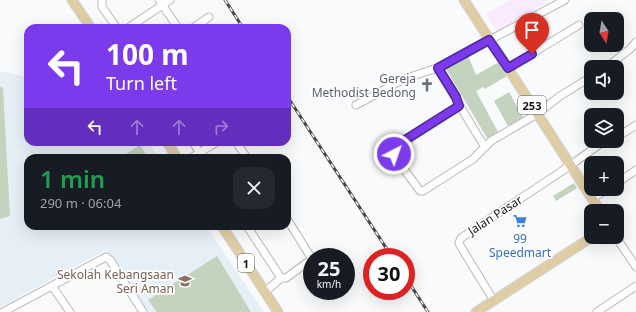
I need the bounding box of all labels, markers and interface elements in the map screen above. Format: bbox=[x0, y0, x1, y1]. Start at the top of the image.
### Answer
north arrow bbox=[584, 12, 624, 52]
map controls bbox=[584, 12, 624, 244]
pin bbox=[515, 13, 549, 54]
icon: arrive bbox=[521, 19, 543, 41]
text: 100 m bbox=[106, 35, 189, 73]
icon: left bbox=[40, 40, 92, 92]
button: sound bbox=[584, 60, 624, 100]
place label: Gereja Methodist Bedong bbox=[312, 70, 416, 101]
text: Turn left bbox=[106, 71, 177, 95]
church icon: Gereja Methodist Bedong bbox=[419, 77, 435, 93]
road number: 253 bbox=[518, 96, 546, 114]
button: layers bbox=[584, 108, 624, 148]
icon: left bbox=[84, 116, 106, 138]
icon: ahead bbox=[126, 116, 148, 138]
icon: ahead bbox=[168, 116, 190, 138]
icon: right bbox=[210, 116, 232, 138]
position arrow bbox=[373, 133, 415, 175]
button: + bbox=[584, 156, 624, 196]
text: 1 min bbox=[40, 162, 105, 195]
button: close bbox=[233, 167, 275, 209]
street label: Jalan Pasar bbox=[464, 191, 526, 240]
text: 290 m · 06:04 bbox=[40, 194, 121, 212]
button: − bbox=[584, 204, 624, 244]
supermarket icon: 99 Speedmart bbox=[512, 213, 528, 229]
place label: 99 Speedmart bbox=[489, 230, 552, 261]
speed limit sign: 30 bbox=[363, 248, 415, 300]
road number: 1 bbox=[238, 254, 254, 272]
text: 25 bbox=[318, 255, 340, 282]
place label: Sekolah Kebangsaan Seri Aman bbox=[57, 266, 174, 297]
school or university icon: Sekolah Kebangsaan Seri Aman bbox=[177, 273, 193, 289]
text: km/h bbox=[317, 277, 341, 291]

